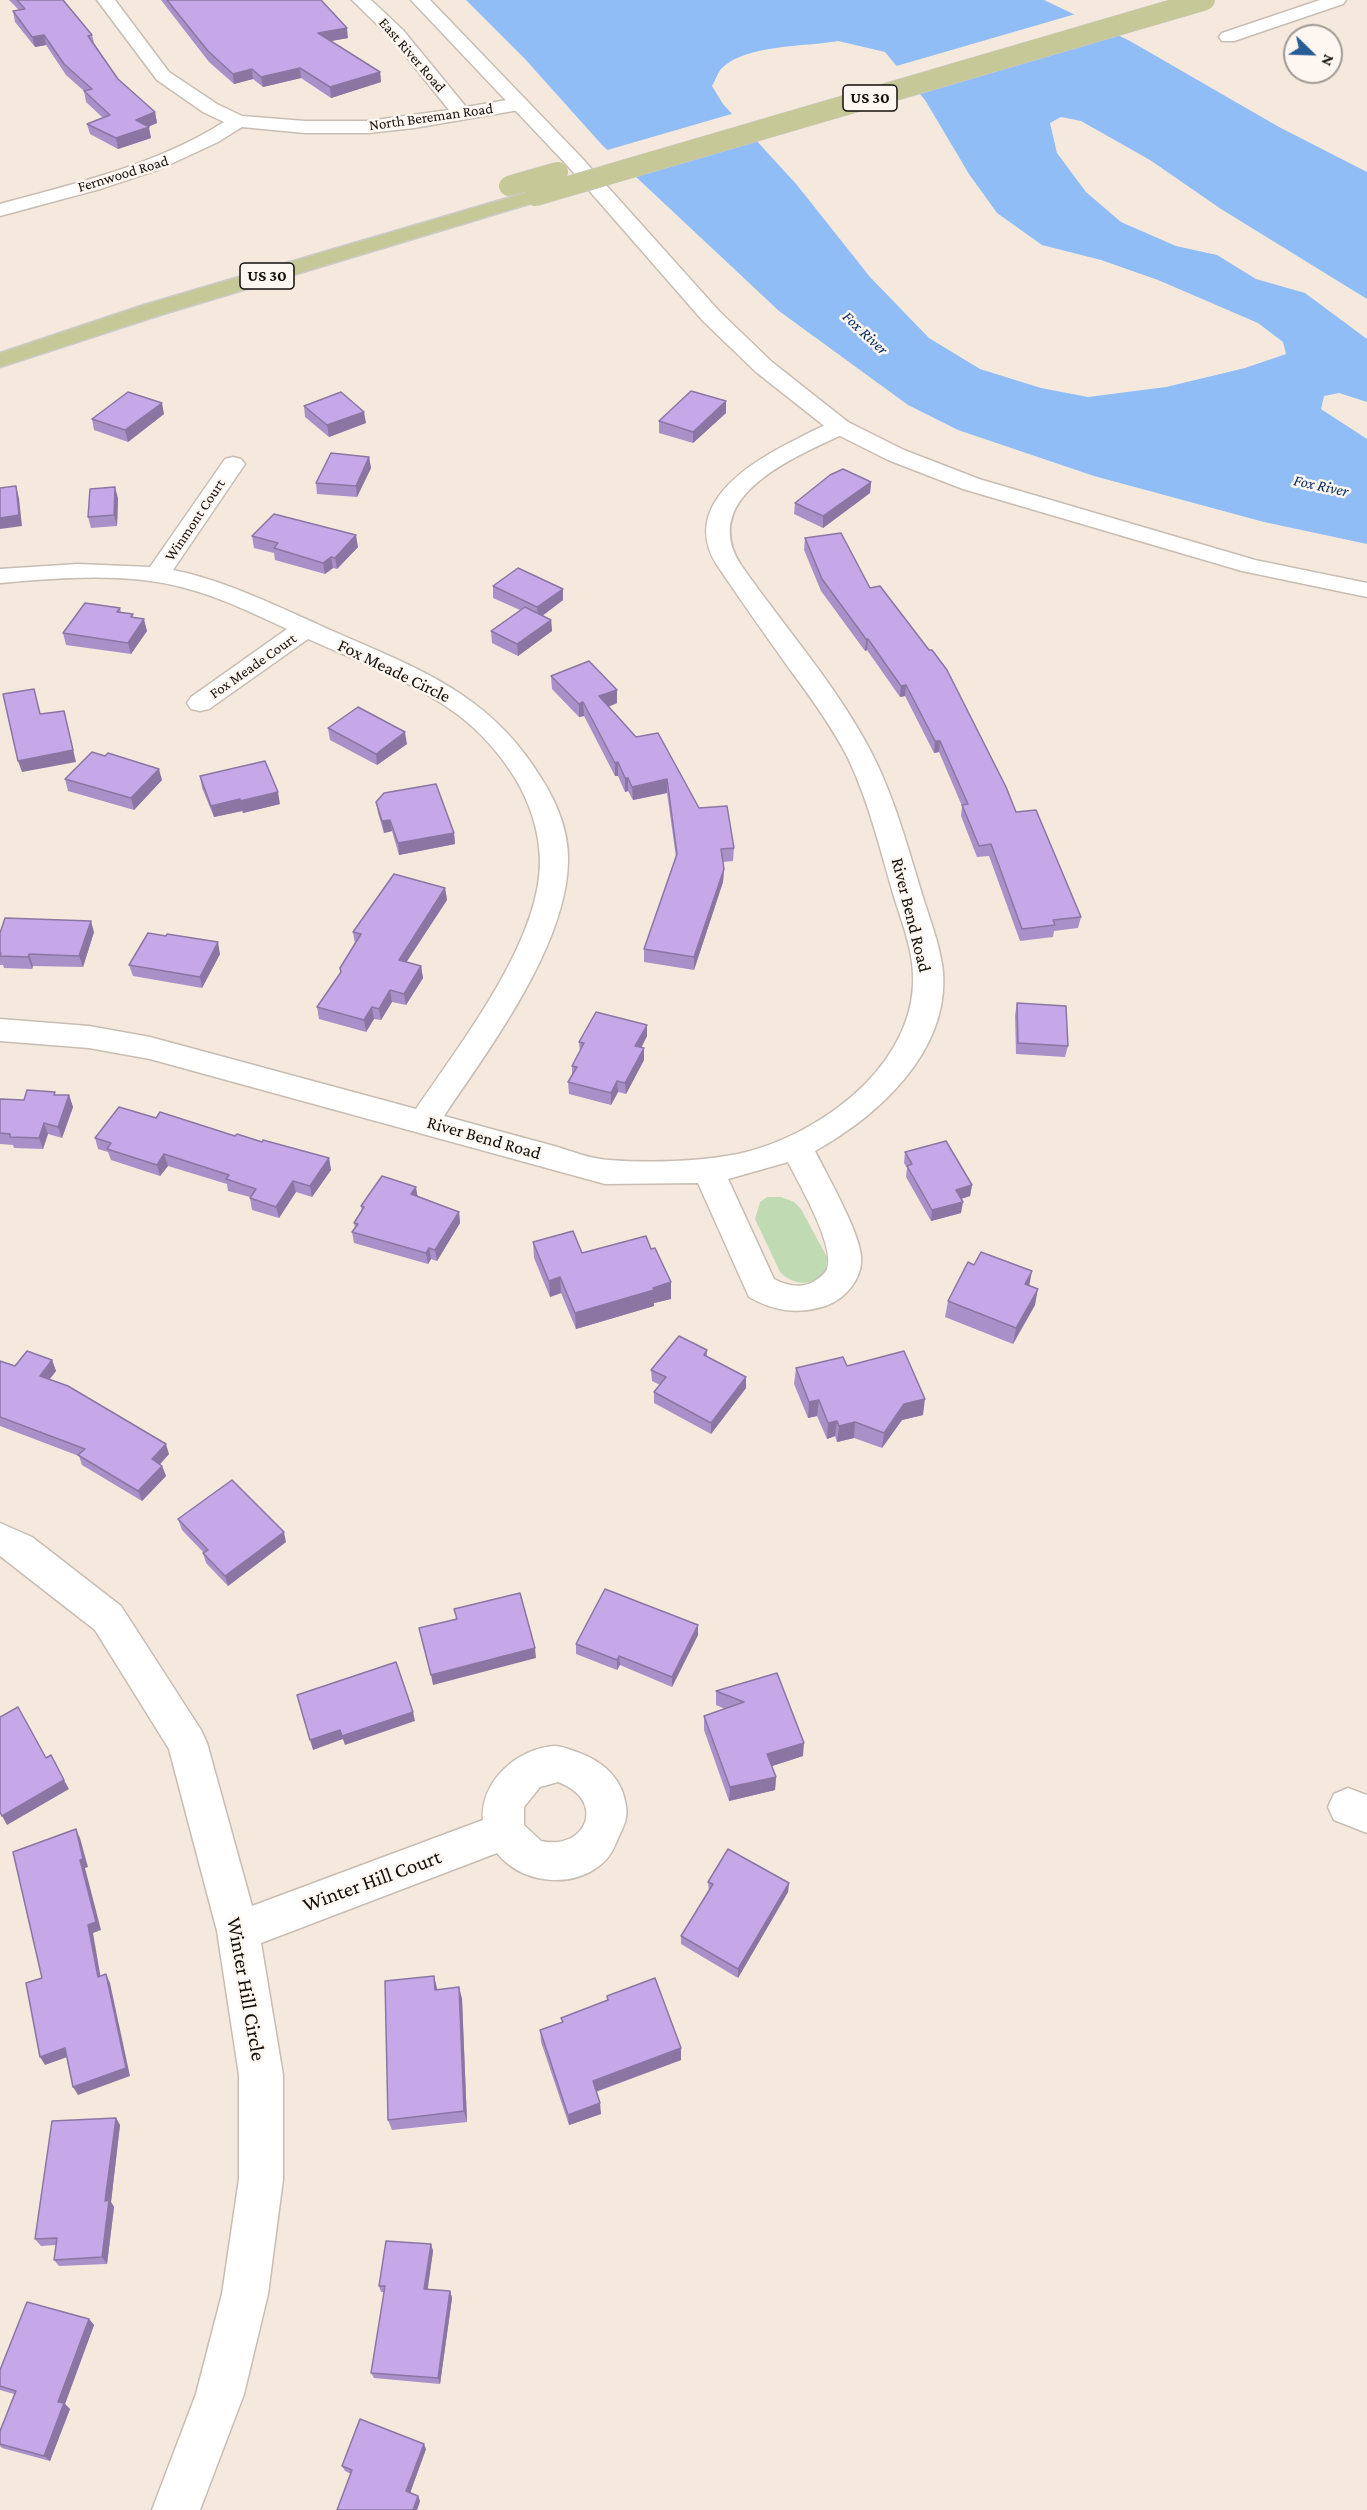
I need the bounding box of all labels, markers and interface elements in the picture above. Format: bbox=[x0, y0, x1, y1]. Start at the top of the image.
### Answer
street label: East River Road bbox=[375, 14, 449, 96]
north arrow bbox=[1283, 24, 1343, 84]
text: N bbox=[1318, 52, 1338, 69]
road number: US 30 bbox=[843, 85, 897, 111]
street label: North Bereman Road bbox=[368, 99, 494, 135]
street label: Fernwood Road bbox=[75, 152, 171, 196]
road number: US 30 bbox=[240, 263, 294, 289]
water label: Fox River bbox=[838, 307, 892, 359]
water label: Fox River bbox=[1292, 471, 1350, 501]
street label: Winmont Court bbox=[161, 475, 229, 565]
street label: Fox Meade Court bbox=[206, 629, 300, 703]
street label: Fox Meade Circle bbox=[334, 634, 454, 708]
street label: River Bend Road bbox=[886, 855, 936, 975]
street label: River Bend Road bbox=[425, 1111, 543, 1165]
street label: Winter Hill Court bbox=[299, 1844, 445, 1918]
street label: Winter Hill Circle bbox=[221, 1915, 271, 2063]

